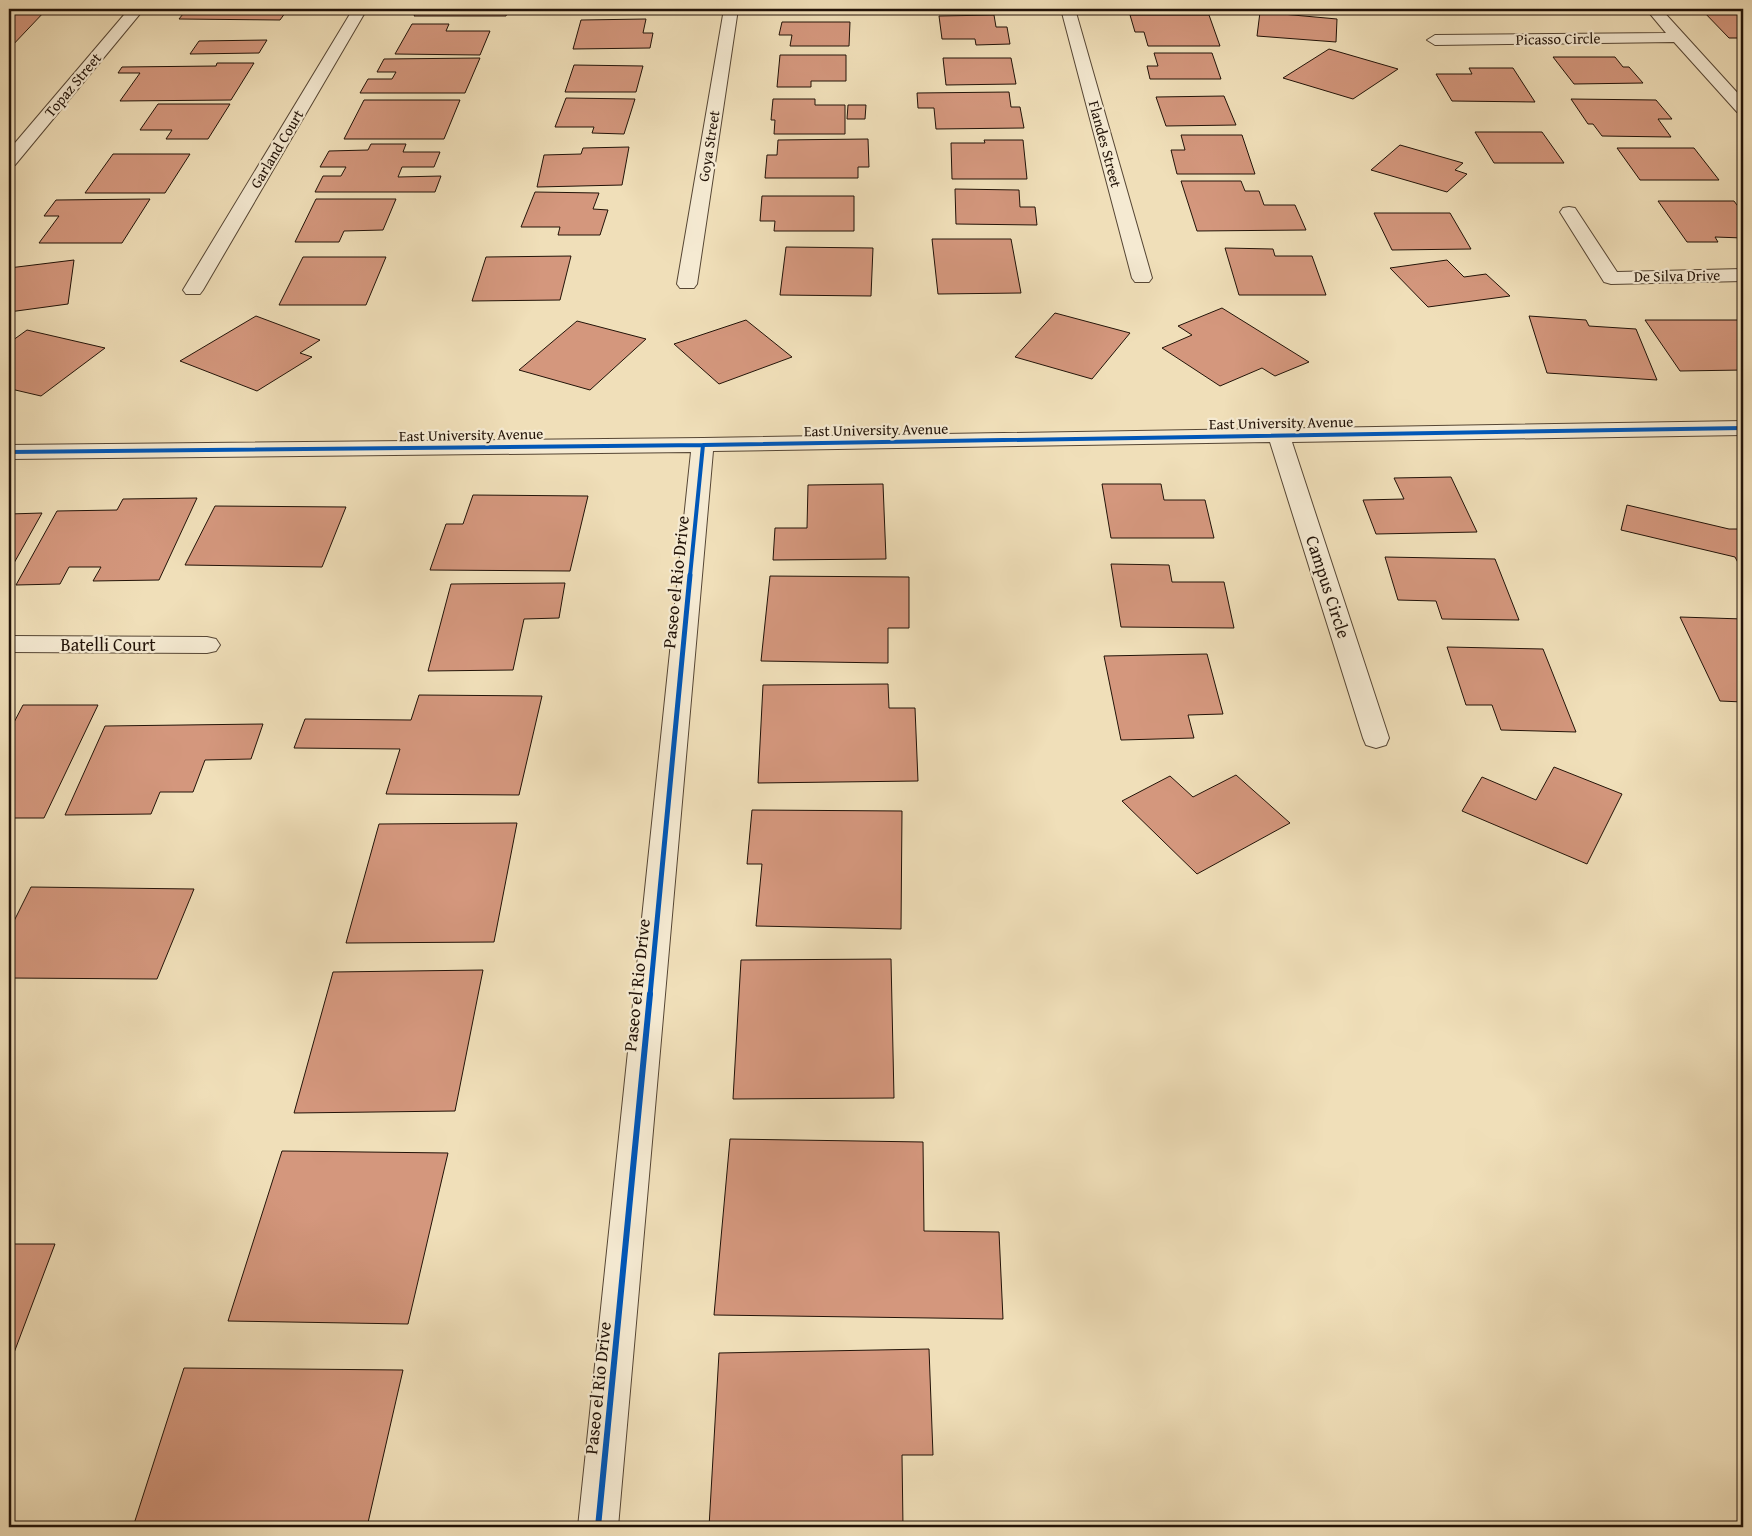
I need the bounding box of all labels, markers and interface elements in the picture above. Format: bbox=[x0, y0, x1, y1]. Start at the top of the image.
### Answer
street label: Picasso Circle bbox=[1515, 27, 1601, 50]
street label: Topaz Street bbox=[39, 47, 106, 121]
street label: Flandes Street bbox=[1084, 98, 1127, 190]
street label: Garland Court bbox=[245, 105, 309, 192]
street label: Goya Street bbox=[692, 108, 725, 183]
street label: De Silva Drive bbox=[1634, 264, 1720, 287]
street label: East University Avenue bbox=[1209, 411, 1353, 434]
street label: East University Avenue bbox=[804, 418, 948, 441]
street label: East University Avenue bbox=[399, 423, 543, 446]
street label: Paseo el Rio Drive bbox=[655, 514, 696, 650]
street label: Campus Circle bbox=[1299, 532, 1358, 642]
street label: Batelli Court bbox=[60, 631, 156, 658]
street label: Paseo el Rio Drive bbox=[616, 917, 657, 1053]
street label: Paseo el Rio Drive bbox=[577, 1320, 618, 1456]

